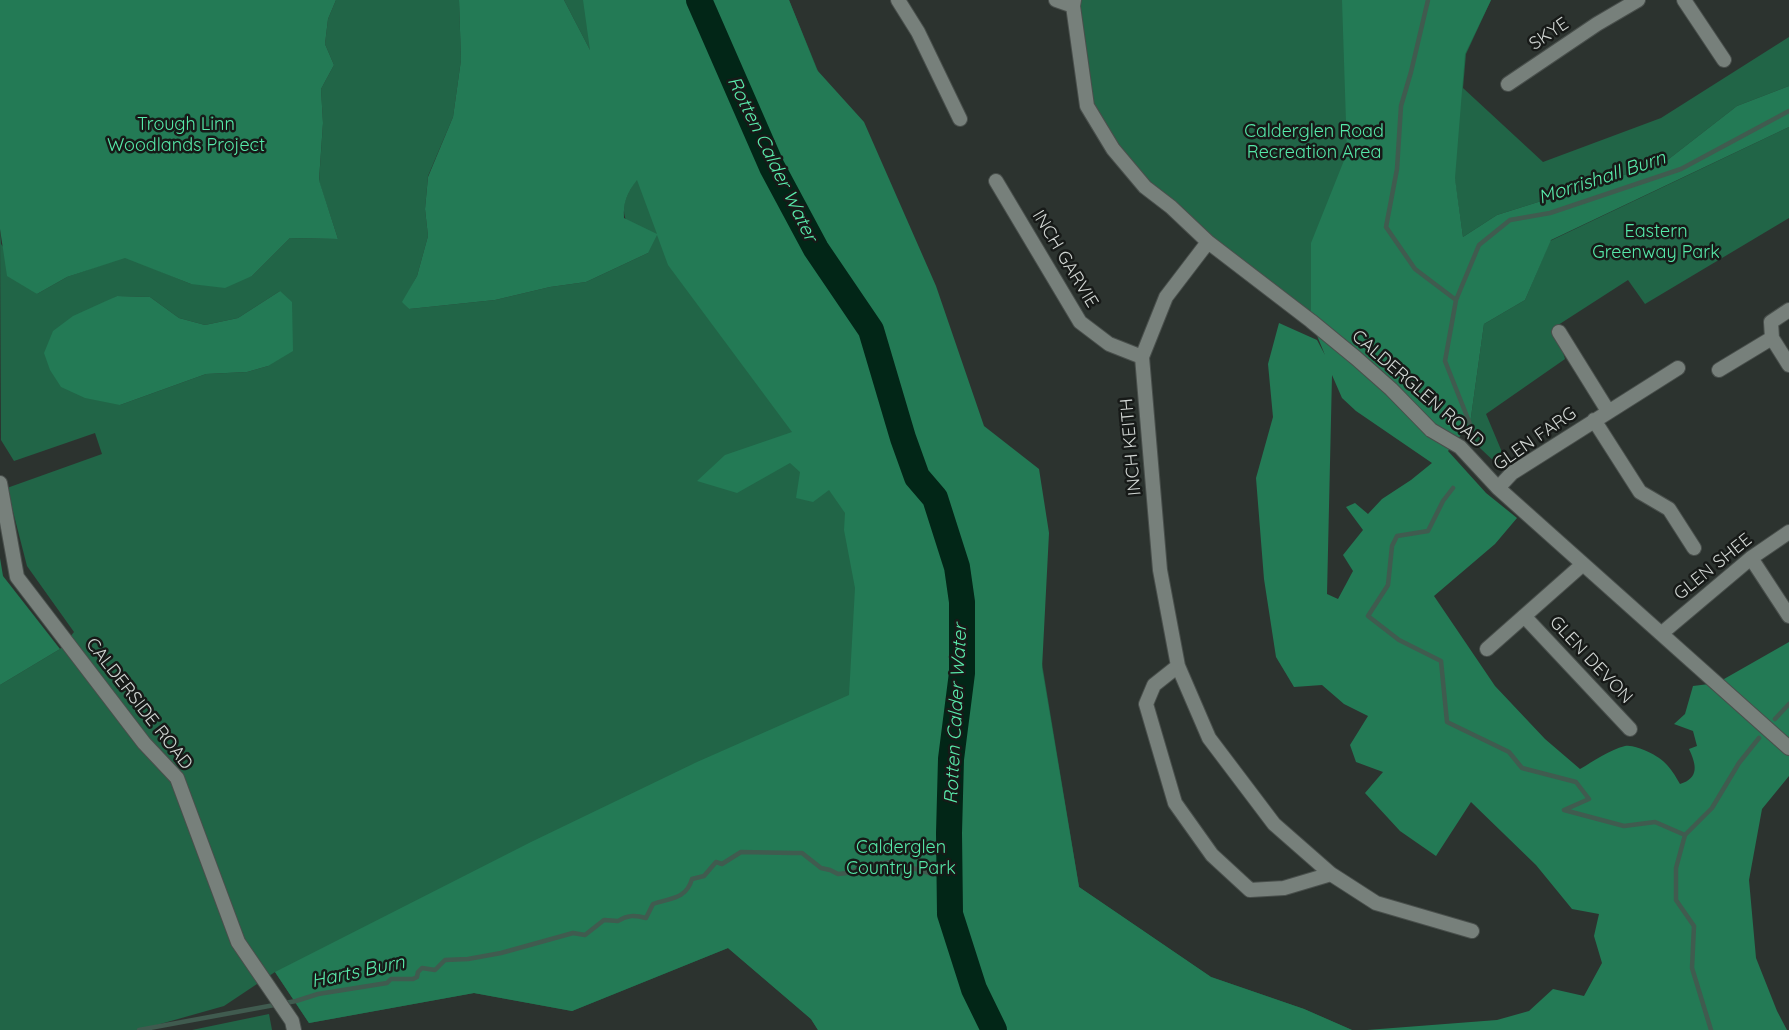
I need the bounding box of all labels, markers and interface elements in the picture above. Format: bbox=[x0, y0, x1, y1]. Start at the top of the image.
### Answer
street label: SKYE bbox=[1525, 13, 1573, 55]
water label: Rotten Calder Water bbox=[722, 73, 822, 245]
park label: Trough Linn Woodlands Project bbox=[107, 114, 265, 156]
park label: Calderglen Road Recreation Area bbox=[1244, 121, 1384, 163]
water label: Morrishall Burn bbox=[1535, 147, 1669, 209]
street label: INCH GARVIE bbox=[1027, 206, 1103, 312]
park label: Eastern Greenway Park bbox=[1592, 221, 1720, 264]
street label: CALDERGLEN ROAD bbox=[1347, 326, 1489, 452]
street label: INCH KEITH bbox=[1116, 397, 1146, 497]
street label: GLEN FARG bbox=[1489, 403, 1581, 475]
street label: GLEN SHEE bbox=[1670, 529, 1756, 605]
street label: GLEN DEVON bbox=[1545, 612, 1637, 708]
water label: Rotten Calder Water bbox=[940, 623, 972, 805]
street label: CALDERSIDE ROAD bbox=[81, 634, 197, 774]
park label: Calderglen Country Park bbox=[846, 837, 956, 880]
water label: Harts Burn bbox=[309, 951, 407, 993]

